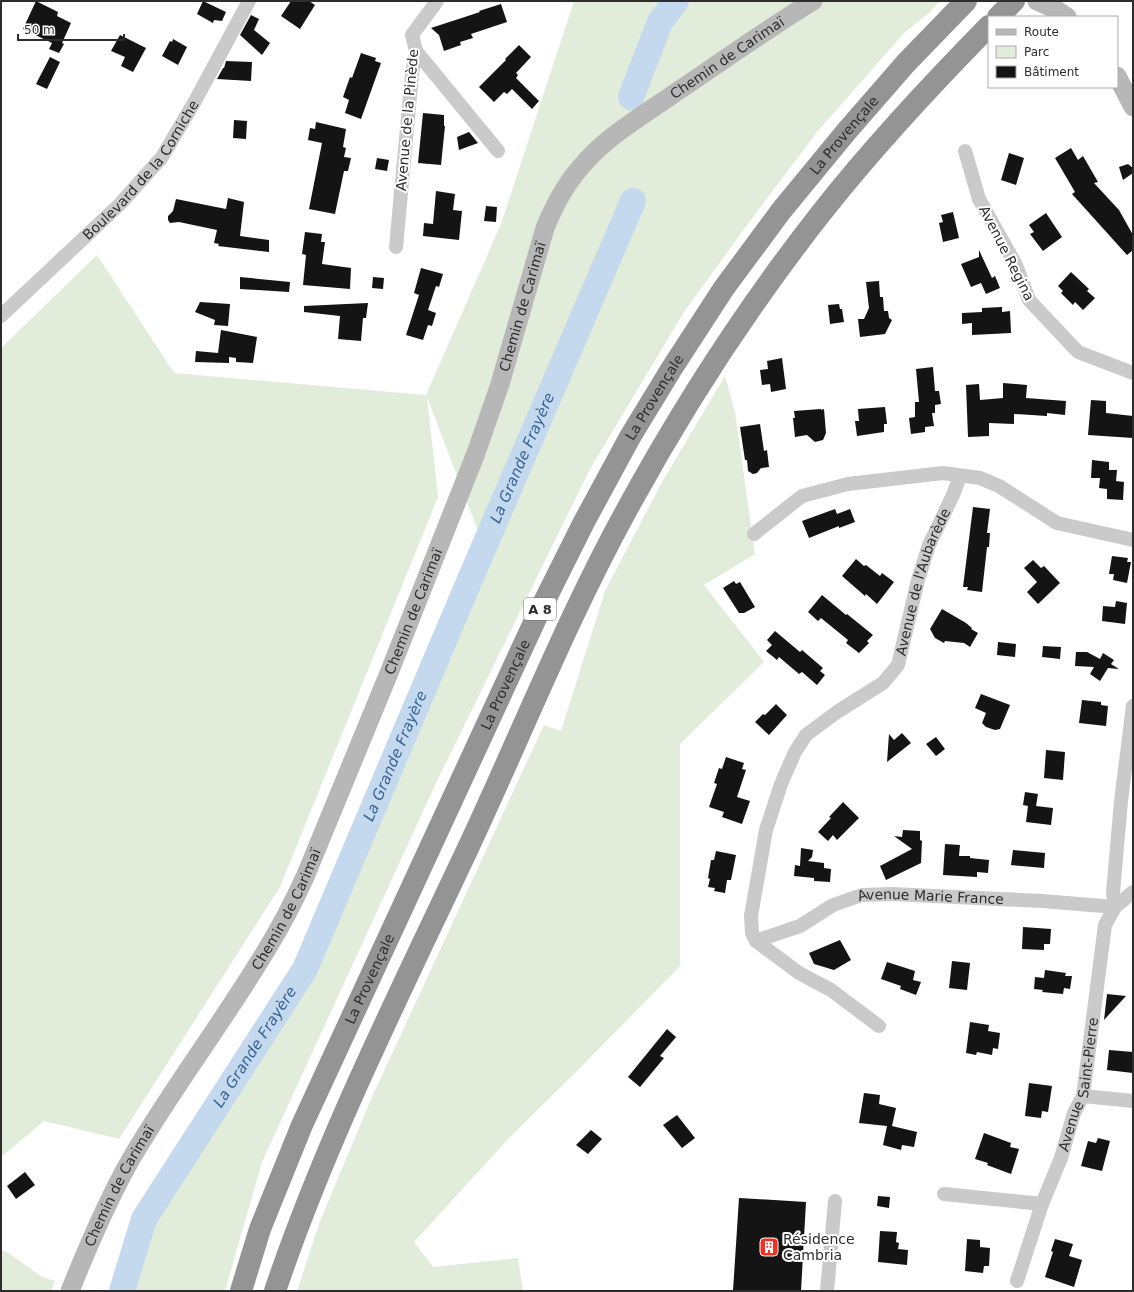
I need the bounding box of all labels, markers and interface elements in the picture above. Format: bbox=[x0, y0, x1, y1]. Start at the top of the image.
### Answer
street label: Chemin de Carimaï bbox=[667, 13, 787, 102]
scale bar bbox=[18, 16, 124, 42]
legend bbox=[988, 16, 1118, 88]
text: 50 m bbox=[24, 23, 55, 37]
text: Route bbox=[1024, 25, 1059, 39]
text: Parc bbox=[1024, 45, 1049, 59]
street label: Avenue de la Pinède bbox=[393, 48, 421, 192]
text: Bâtiment bbox=[1024, 65, 1079, 79]
street label: La Provençale bbox=[806, 93, 882, 178]
street label: Boulevard de la Corniche bbox=[79, 97, 202, 243]
street label: Avenue Regina bbox=[976, 203, 1038, 303]
street label: Chemin de Carimaï bbox=[496, 240, 549, 373]
street label: La Provençale bbox=[622, 351, 687, 443]
water label: La Grande Frayère bbox=[486, 390, 558, 526]
street label: Avenue de l'Aubarède bbox=[893, 506, 953, 657]
street label: Chemin de Carimaï bbox=[381, 546, 446, 677]
road number: A 8 bbox=[524, 598, 556, 620]
street label: La Provençale bbox=[478, 637, 533, 732]
water label: La Grande Frayère bbox=[360, 688, 431, 824]
street label: Chemin de Carimaï bbox=[248, 846, 324, 973]
street label: Avenue Marie France bbox=[855, 886, 1004, 907]
street label: La Provençale bbox=[342, 931, 397, 1027]
water label: La Grande Frayère bbox=[209, 983, 300, 1111]
street label: Avenue Saint-Pierre bbox=[1055, 1017, 1101, 1153]
street label: Chemin de Carimaï bbox=[81, 1123, 157, 1249]
place label: Résidence Cambria bbox=[783, 1231, 855, 1263]
building icon: Résidence Cambria bbox=[758, 1236, 780, 1258]

